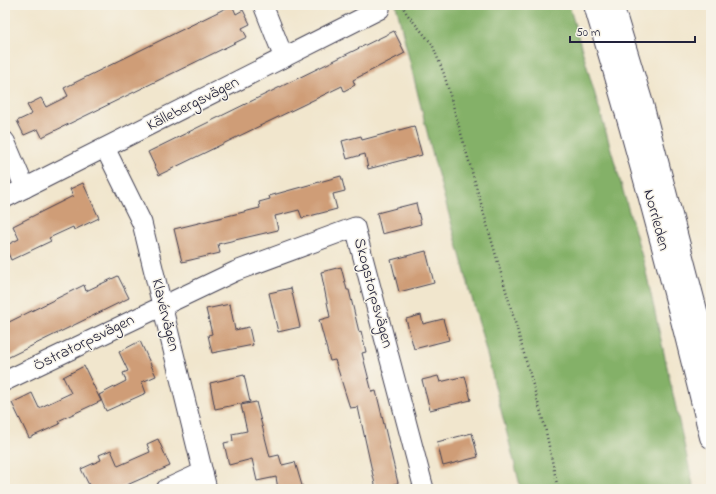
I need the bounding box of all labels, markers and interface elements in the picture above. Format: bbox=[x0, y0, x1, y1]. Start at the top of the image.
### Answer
scale bar bbox=[570, 18, 695, 44]
text: 50 m bbox=[576, 24, 600, 42]
street label: Källebergsvägen bbox=[143, 70, 243, 138]
street label: Norrleden bbox=[636, 186, 676, 254]
street label: Skogstorpsvägen bbox=[347, 235, 399, 351]
street label: Klavérvägen bbox=[144, 276, 186, 354]
street label: Östratorpsvägen bbox=[29, 308, 139, 378]

